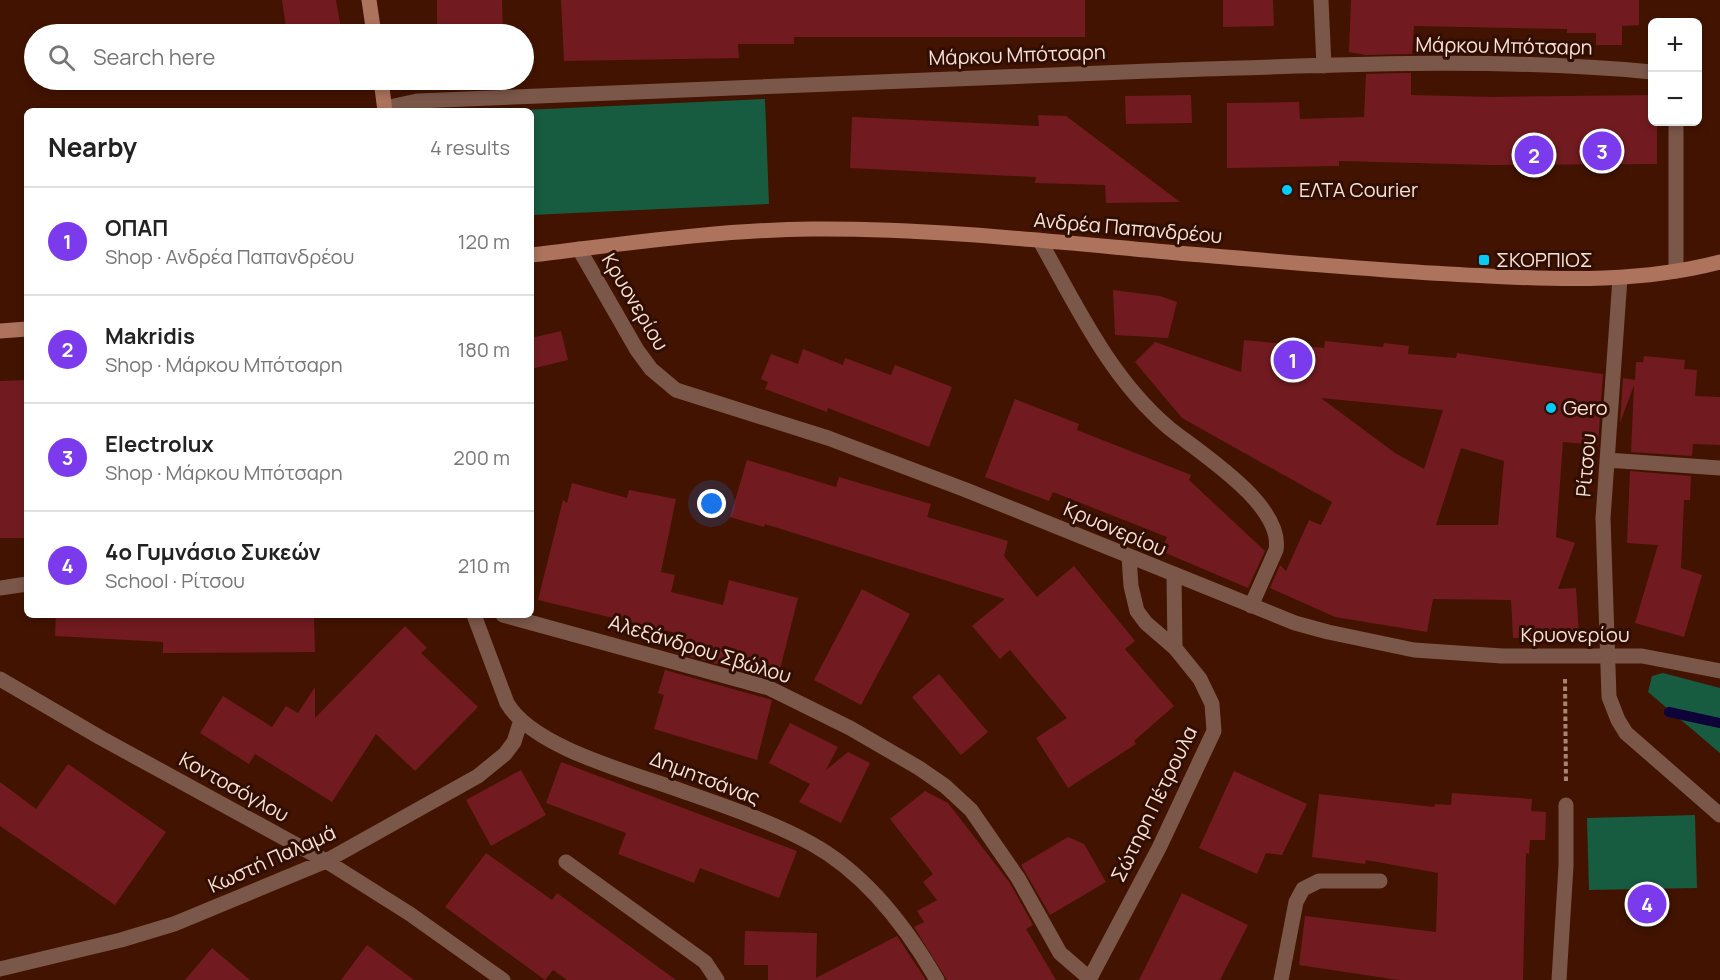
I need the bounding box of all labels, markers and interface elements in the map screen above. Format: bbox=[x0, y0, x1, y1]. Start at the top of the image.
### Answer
map controls bbox=[1648, 18, 1702, 126]
button: + bbox=[1648, 18, 1702, 72]
search box bbox=[24, 24, 534, 90]
street label: Μάρκου Μπότσαρη bbox=[1415, 30, 1593, 61]
street label: Μάρκου Μπότσαρη bbox=[928, 38, 1106, 71]
icon: search bbox=[45, 41, 78, 74]
text: Search here bbox=[93, 42, 215, 72]
button: − bbox=[1648, 72, 1702, 126]
pin: 3 bbox=[1582, 128, 1622, 174]
text: Nearby bbox=[48, 129, 137, 165]
pin: 2 bbox=[1514, 132, 1553, 178]
text: 4 results bbox=[430, 134, 510, 161]
place label: ΕΛΤΑ Courier bbox=[1299, 176, 1418, 203]
marker: ΕΛΤΑ Courier bbox=[1280, 183, 1294, 197]
street label: Ανδρέα Παπανδρέου bbox=[1033, 206, 1223, 249]
text: ΟΠΑΠ bbox=[105, 213, 168, 243]
text: 1 bbox=[63, 228, 72, 255]
text: 120 m bbox=[458, 228, 510, 255]
text: Shop · Ανδρέα Παπανδρέου bbox=[105, 243, 354, 270]
place label: ΣΚΟΡΠΙΟΣ bbox=[1496, 246, 1593, 273]
street label: Κρυονερίου bbox=[596, 248, 675, 355]
marker: ΣΚΟΡΠΙΟΣ bbox=[1477, 253, 1491, 267]
text: Makridis bbox=[105, 321, 195, 351]
text: 2 bbox=[62, 336, 73, 363]
text: 180 m bbox=[457, 336, 510, 363]
pin: 1 bbox=[1274, 338, 1312, 382]
text: Shop · Μάρκου Μπότσαρη bbox=[105, 351, 343, 378]
place label: Gero bbox=[1563, 394, 1608, 421]
marker: Gero bbox=[1544, 401, 1558, 415]
text: Electrolux bbox=[105, 429, 214, 459]
street label: Ρίτσου bbox=[1569, 432, 1602, 498]
text: 3 bbox=[62, 444, 73, 471]
text: 200 m bbox=[453, 444, 510, 471]
text: Shop · Μάρκου Μπότσαρη bbox=[105, 459, 343, 486]
your location bbox=[697, 489, 726, 518]
street label: Κρυονερίου bbox=[1060, 495, 1171, 562]
text: 4ο Γυμνάσιο Συκεών bbox=[105, 537, 321, 567]
text: 4 bbox=[61, 552, 74, 579]
text: 210 m bbox=[458, 552, 510, 579]
text: School · Ρίτσου bbox=[105, 567, 245, 594]
street label: Αλεξάνδρου Σβώλου bbox=[606, 608, 795, 689]
street label: Κρυονερίου bbox=[1520, 621, 1630, 648]
street label: Σώτηρη Πέτρουλα bbox=[1104, 721, 1203, 886]
street label: Δημητσάνας bbox=[646, 744, 764, 811]
street label: Κοντοσόγλου bbox=[175, 745, 294, 828]
street label: Κωστή Παλαμά bbox=[204, 818, 340, 899]
pin: 4 bbox=[1628, 882, 1666, 926]

